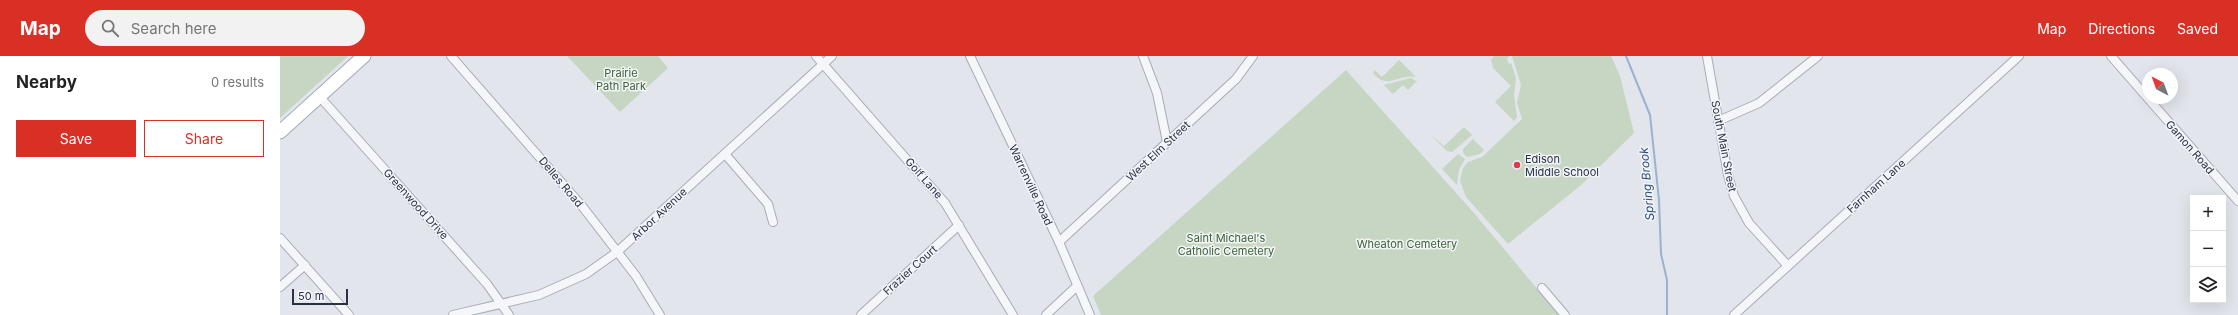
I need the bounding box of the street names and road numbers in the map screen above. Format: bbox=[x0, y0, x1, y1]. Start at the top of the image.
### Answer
street label: South Main Street bbox=[1708, 99, 1740, 193]
street label: Gamon Road bbox=[2163, 117, 2217, 177]
street label: West Elm Street bbox=[1123, 118, 1193, 184]
street label: Warrenville Road bbox=[1006, 142, 1056, 228]
street label: Delles Road bbox=[536, 154, 586, 210]
street label: Golf Lane bbox=[902, 155, 946, 201]
street label: Farnham Lane bbox=[1844, 156, 1908, 216]
street label: Greenwood Drive bbox=[380, 166, 452, 242]
street label: Arbor Avenue bbox=[628, 185, 690, 243]
street label: Frazier Court bbox=[880, 242, 940, 298]

